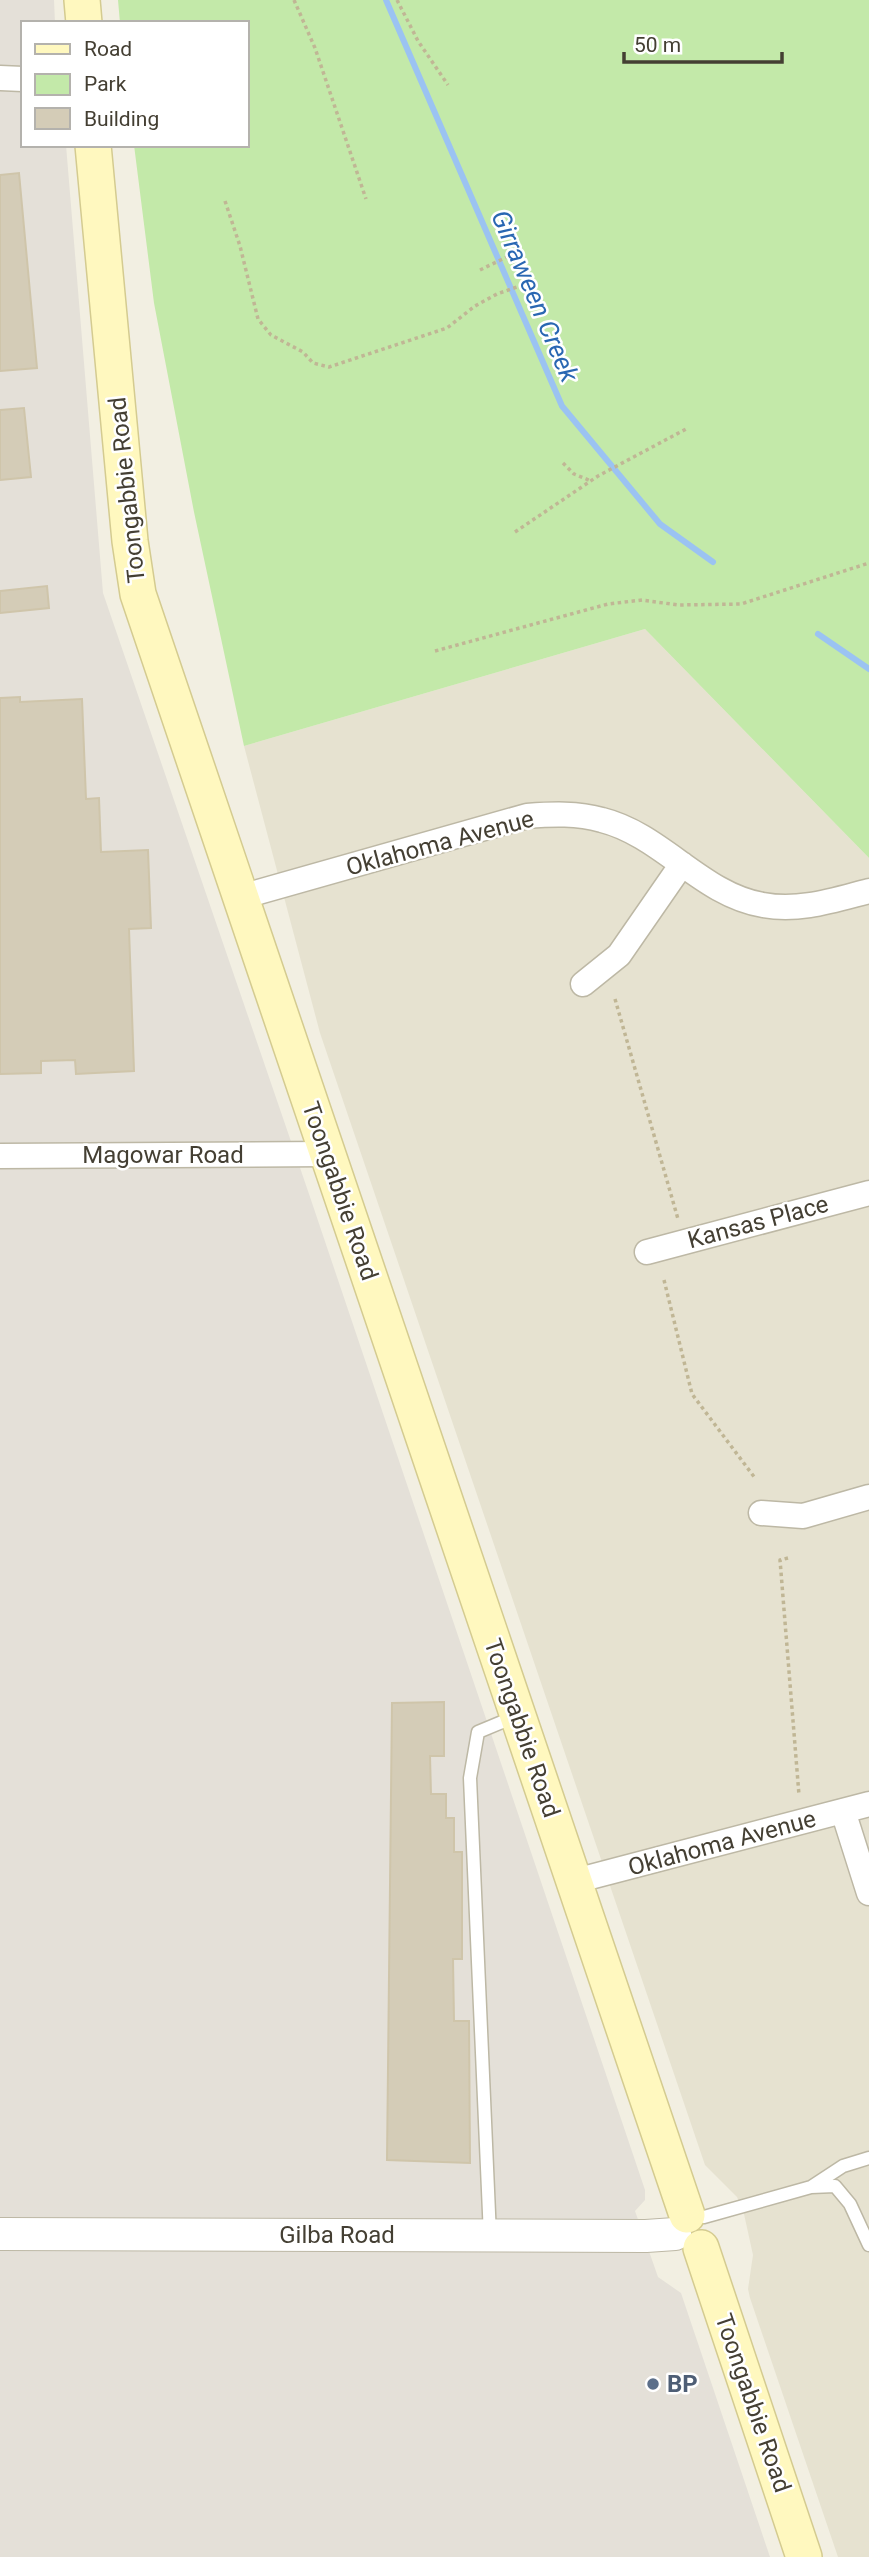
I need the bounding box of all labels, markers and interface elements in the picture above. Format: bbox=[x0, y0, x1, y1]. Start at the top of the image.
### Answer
legend bbox=[21, 21, 248, 147]
scale bar bbox=[624, 21, 782, 65]
text: 50 m bbox=[634, 33, 681, 57]
text: Road bbox=[84, 37, 132, 61]
text: Park bbox=[84, 72, 127, 96]
text: Building bbox=[84, 107, 159, 131]
water label: Girraween Creek bbox=[485, 206, 585, 388]
street label: Toongabbie Road bbox=[103, 396, 151, 584]
street label: Oklahoma Avenue bbox=[343, 804, 537, 882]
street label: Toongabbie Road bbox=[296, 1098, 384, 1284]
street label: Magowar Road bbox=[82, 1141, 244, 1169]
street label: Kansas Place bbox=[685, 1190, 831, 1254]
street label: Toongabbie Road bbox=[478, 1635, 566, 1821]
street label: Oklahoma Avenue bbox=[625, 1804, 819, 1882]
street label: Gilba Road bbox=[279, 2221, 395, 2249]
street label: Toongabbie Road bbox=[709, 2310, 797, 2496]
place label: BP bbox=[667, 2370, 698, 2398]
marker: BP bbox=[645, 2376, 661, 2392]

